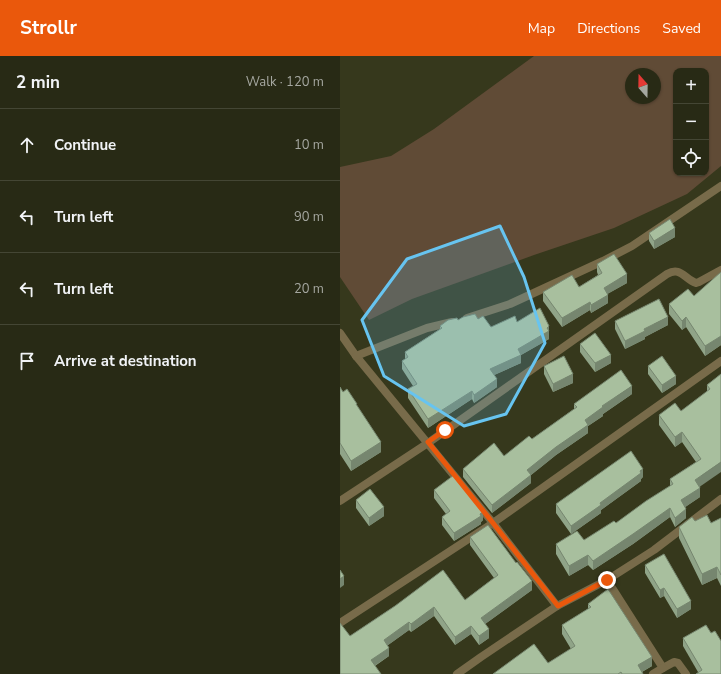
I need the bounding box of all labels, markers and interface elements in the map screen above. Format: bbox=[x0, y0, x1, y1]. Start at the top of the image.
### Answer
text: Strollr bbox=[20, 15, 77, 41]
text: Map bbox=[528, 19, 555, 38]
text: Directions bbox=[577, 19, 640, 38]
text: Saved bbox=[662, 19, 701, 38]
north arrow bbox=[625, 68, 661, 104]
map controls bbox=[673, 68, 709, 176]
button: + bbox=[673, 68, 709, 104]
text: 2 min bbox=[16, 71, 60, 94]
text: Walk · 120 m bbox=[246, 73, 324, 91]
button: − bbox=[673, 104, 709, 140]
icon: ahead bbox=[16, 134, 38, 156]
text: Continue bbox=[54, 135, 116, 155]
text: 10 m bbox=[294, 136, 324, 154]
button: locate bbox=[673, 140, 709, 176]
icon: left bbox=[16, 206, 38, 228]
text: Turn left bbox=[54, 207, 113, 227]
text: 90 m bbox=[294, 208, 324, 226]
icon: left bbox=[16, 278, 38, 300]
text: Turn left bbox=[54, 279, 113, 299]
text: 20 m bbox=[294, 280, 324, 298]
icon: arrive bbox=[16, 350, 38, 372]
text: Arrive at destination bbox=[54, 351, 197, 371]
route start bbox=[436, 421, 454, 439]
route end bbox=[598, 571, 616, 589]

